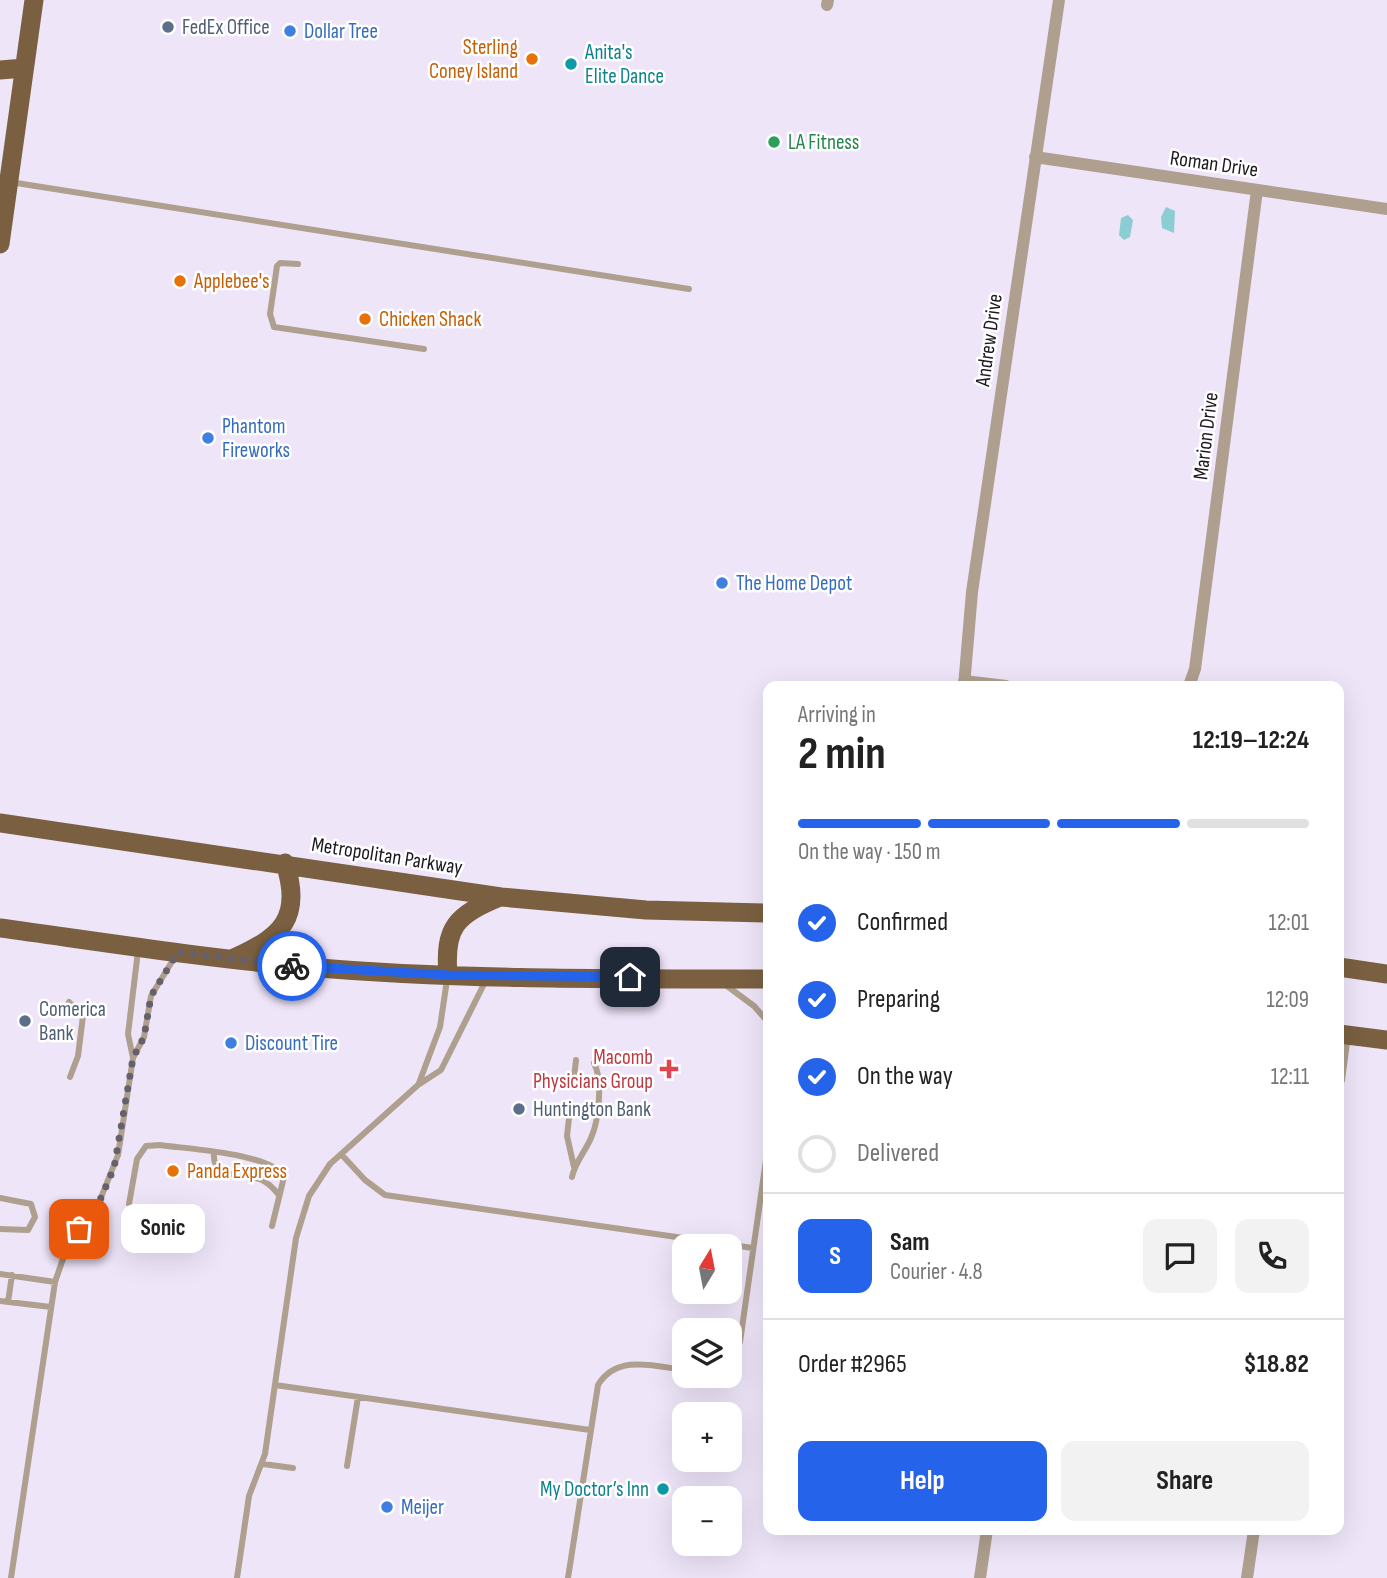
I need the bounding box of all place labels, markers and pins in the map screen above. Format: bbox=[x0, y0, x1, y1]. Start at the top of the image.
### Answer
place label: FedEx Office bbox=[182, 15, 270, 40]
marker: FedEx Office bbox=[160, 19, 176, 35]
place label: Dollar Tree bbox=[304, 19, 378, 44]
marker: Dollar Tree bbox=[282, 23, 298, 39]
place label: Sterling Coney Island bbox=[429, 35, 518, 84]
place label: Anita's Elite Dance bbox=[584, 40, 664, 89]
marker: Sterling Coney Island bbox=[524, 51, 540, 67]
marker: Anita's Elite Dance bbox=[563, 56, 579, 72]
place label: LA Fitness bbox=[788, 130, 859, 155]
marker: LA Fitness bbox=[766, 134, 782, 150]
place label: Applebee's bbox=[193, 269, 270, 294]
marker: Applebee's bbox=[172, 273, 188, 289]
place label: Chicken Shack bbox=[379, 307, 481, 332]
marker: Chicken Shack bbox=[357, 311, 373, 327]
place label: Phantom Fireworks bbox=[222, 414, 290, 463]
marker: Phantom Fireworks bbox=[200, 430, 216, 446]
place label: The Home Depot bbox=[736, 571, 852, 596]
marker: The Home Depot bbox=[714, 575, 730, 591]
pin bbox=[600, 947, 660, 1007]
place label: Comerica Bank bbox=[39, 997, 106, 1046]
marker: Comerica Bank bbox=[17, 1013, 33, 1029]
place label: Discount Tire bbox=[245, 1031, 338, 1056]
marker: Discount Tire bbox=[223, 1035, 239, 1051]
place label: Macomb Physicians Group bbox=[533, 1045, 653, 1094]
marker: Macomb Physicians Group bbox=[659, 1059, 679, 1079]
place label: Huntington Bank bbox=[533, 1097, 651, 1122]
marker: Huntington Bank bbox=[511, 1101, 527, 1117]
place label: Panda Express bbox=[187, 1159, 287, 1184]
marker: Panda Express bbox=[165, 1163, 181, 1179]
pin bbox=[49, 1199, 109, 1259]
callout: Sonic bbox=[121, 1204, 205, 1254]
place label: My Doctor’s Inn bbox=[540, 1477, 649, 1502]
marker: My Doctor’s Inn bbox=[655, 1481, 671, 1497]
place label: Meijer bbox=[401, 1495, 444, 1520]
marker: Meijer bbox=[379, 1499, 395, 1515]

